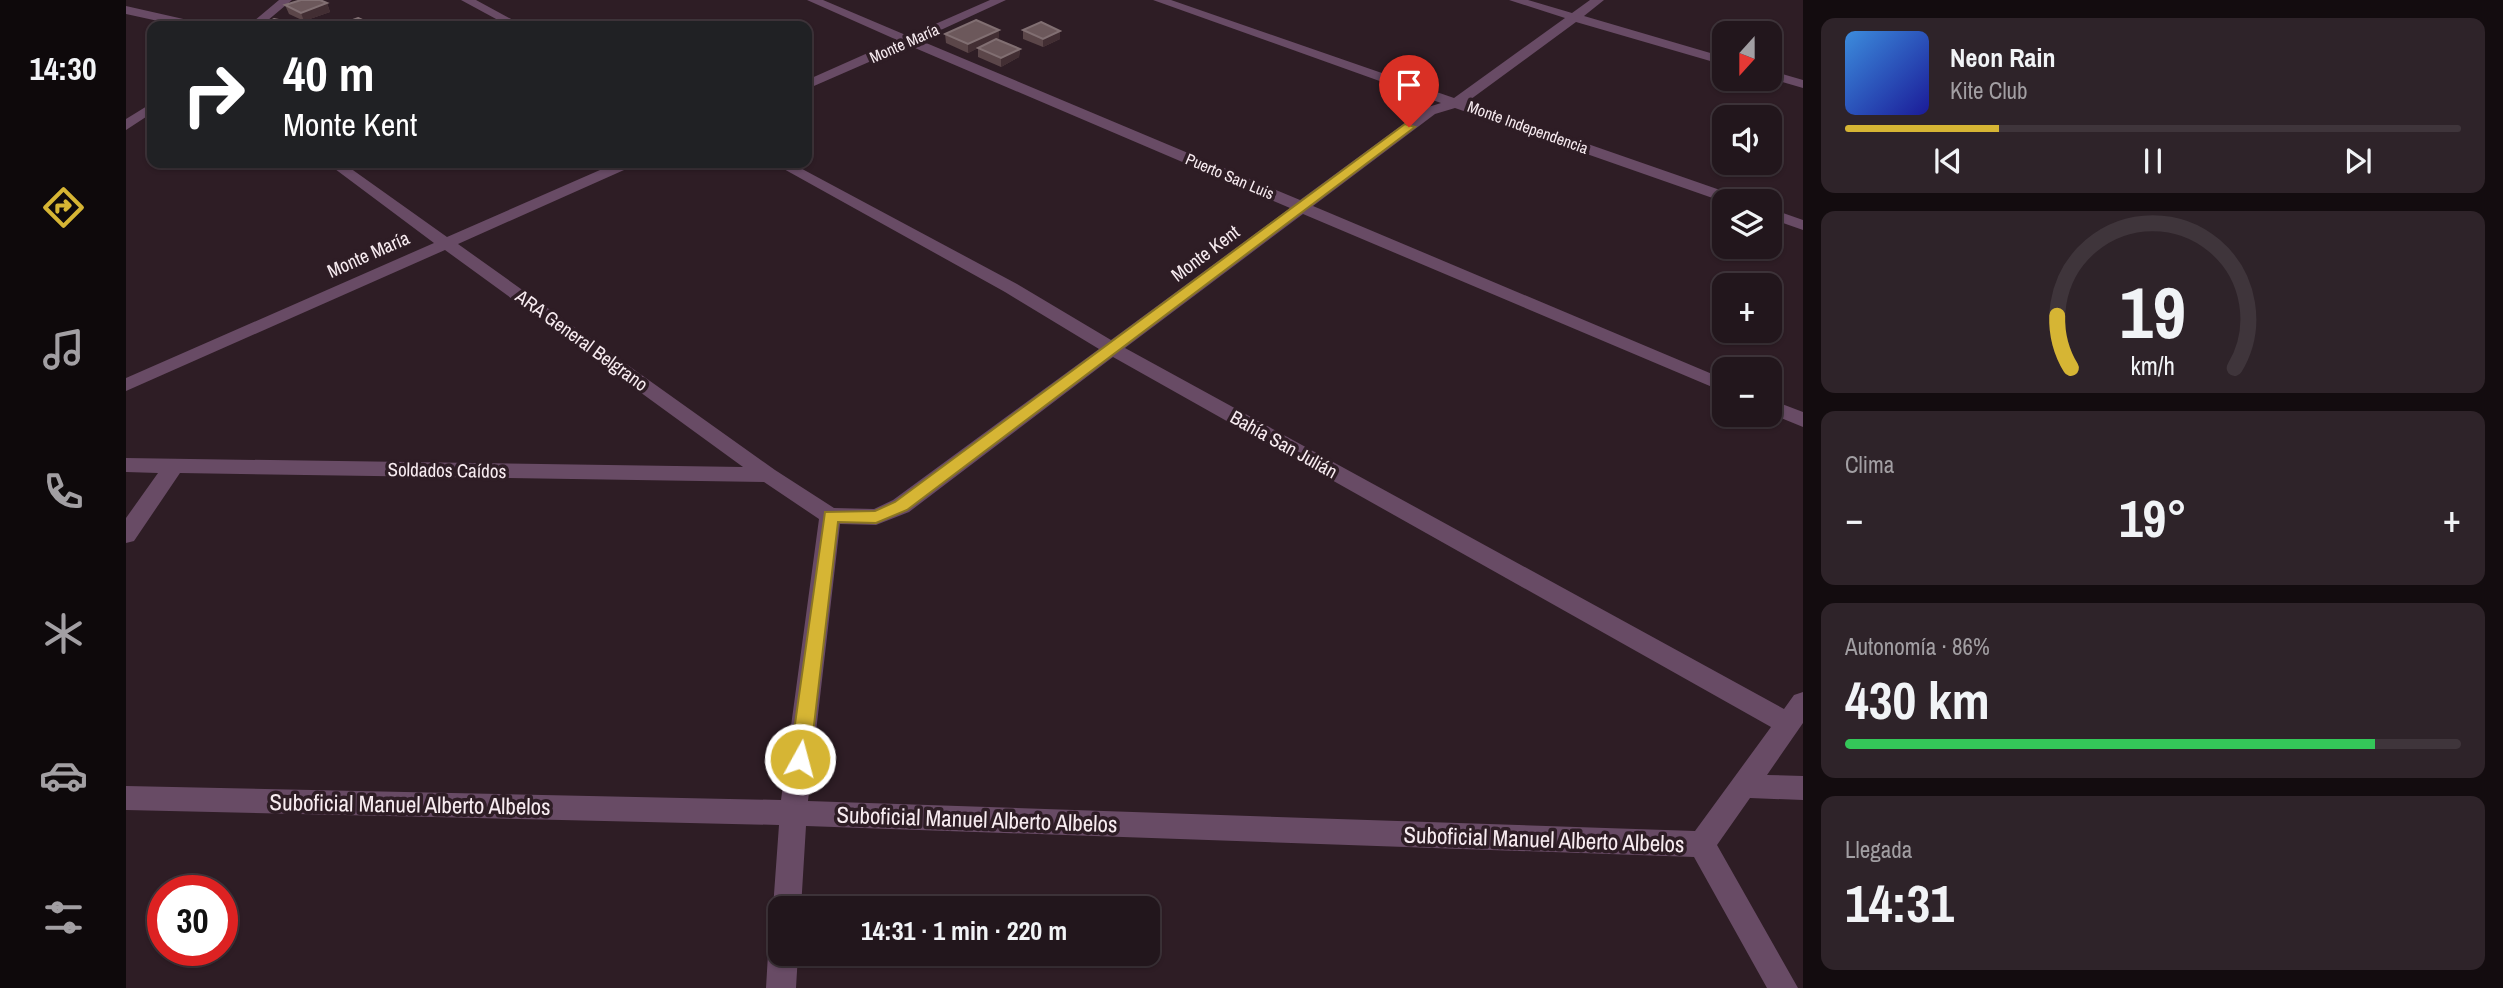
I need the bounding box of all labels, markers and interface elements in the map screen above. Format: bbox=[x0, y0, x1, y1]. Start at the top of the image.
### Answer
street label: Monte María bbox=[866, 18, 943, 68]
north arrow bbox=[1712, 21, 1782, 91]
map controls bbox=[1712, 21, 1782, 427]
text: 40 m bbox=[283, 40, 375, 106]
text: Neon Rain bbox=[1950, 40, 2055, 75]
text: 14:30 bbox=[29, 47, 97, 90]
icon: right bbox=[168, 49, 259, 140]
pin bbox=[1379, 55, 1439, 127]
icon: arrive bbox=[1390, 66, 1428, 104]
text: Kite Club bbox=[1950, 75, 2028, 106]
street label: Monte Independencia bbox=[1465, 95, 1592, 159]
text: Monte Kent bbox=[283, 103, 417, 146]
button: sound bbox=[1712, 105, 1782, 175]
icon: previous bbox=[1929, 142, 1967, 180]
icon: pause bbox=[2134, 142, 2172, 180]
icon: next bbox=[2339, 142, 2377, 180]
street label: Puerto San Luis bbox=[1182, 147, 1278, 205]
icon: directions bbox=[39, 183, 88, 232]
button: layers bbox=[1712, 189, 1782, 259]
street label: Monte Kent bbox=[1165, 218, 1245, 287]
street label: Monte María bbox=[323, 224, 414, 284]
text: 19 bbox=[2120, 263, 2186, 361]
button: + bbox=[1712, 273, 1782, 343]
street label: ARA General Belgrano bbox=[510, 283, 653, 397]
icon: music bbox=[39, 325, 88, 374]
text: km/h bbox=[2131, 348, 2175, 382]
button: − bbox=[1712, 357, 1782, 427]
street label: Bahía San Julián bbox=[1226, 404, 1342, 484]
text: Clima bbox=[1845, 449, 1894, 480]
street label: Soldados Caídos bbox=[387, 456, 507, 484]
icon: phone bbox=[39, 467, 88, 516]
text: 19° bbox=[2119, 483, 2187, 553]
text: − bbox=[1845, 493, 1863, 544]
text: + bbox=[2443, 493, 2461, 544]
icon: climate bbox=[39, 609, 88, 658]
text: Autonomía · 86% bbox=[1845, 631, 1990, 662]
text: 430 km bbox=[1845, 665, 1990, 735]
position arrow bbox=[763, 722, 837, 796]
icon: car bbox=[39, 751, 88, 800]
street label: Suboficial Manuel Alberto Albelos bbox=[269, 786, 551, 822]
street label: Suboficial Manuel Alberto Albelos bbox=[836, 799, 1118, 839]
street label: Suboficial Manuel Alberto Albelos bbox=[1403, 819, 1685, 859]
text: Llegada bbox=[1845, 834, 1912, 865]
text: 14:31 bbox=[1845, 868, 1954, 938]
speed limit sign: 30 bbox=[147, 875, 238, 966]
icon: filters bbox=[39, 893, 88, 942]
text: 14:31 · 1 min · 220 m bbox=[861, 913, 1067, 948]

